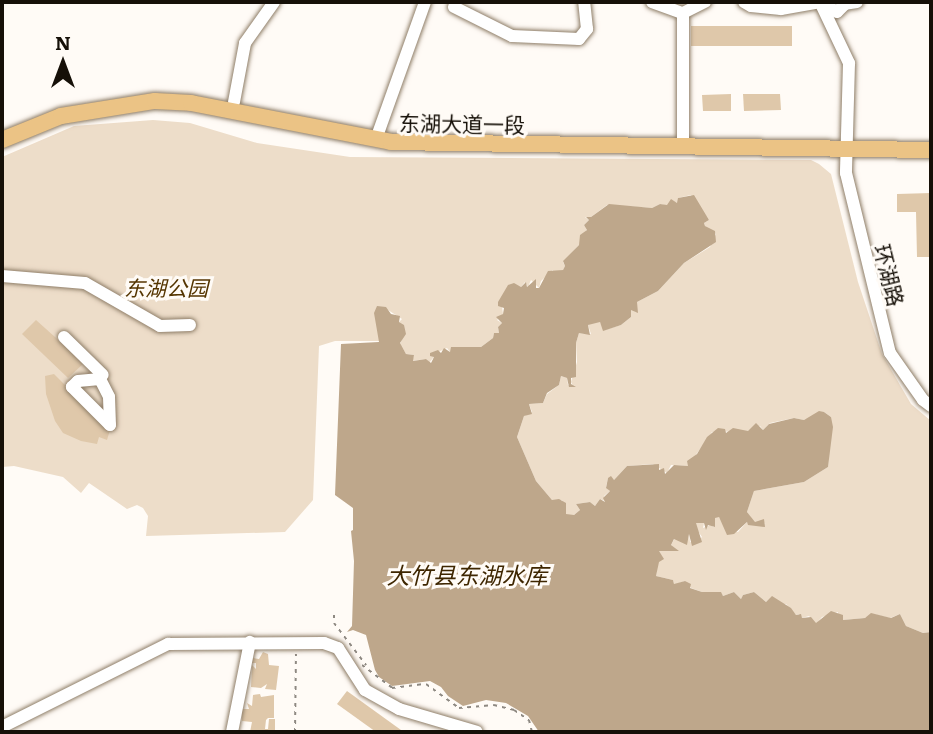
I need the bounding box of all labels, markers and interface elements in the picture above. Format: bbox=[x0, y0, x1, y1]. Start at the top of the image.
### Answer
north arrow bbox=[28, 28, 98, 98]
text: N bbox=[55, 28, 71, 56]
street label: 东湖大道一段 bbox=[399, 109, 525, 137]
street label: 环湖路 bbox=[870, 241, 910, 309]
park label: 东湖公园 bbox=[124, 274, 208, 300]
water label: 大竹县东湖水库 bbox=[387, 560, 547, 588]

